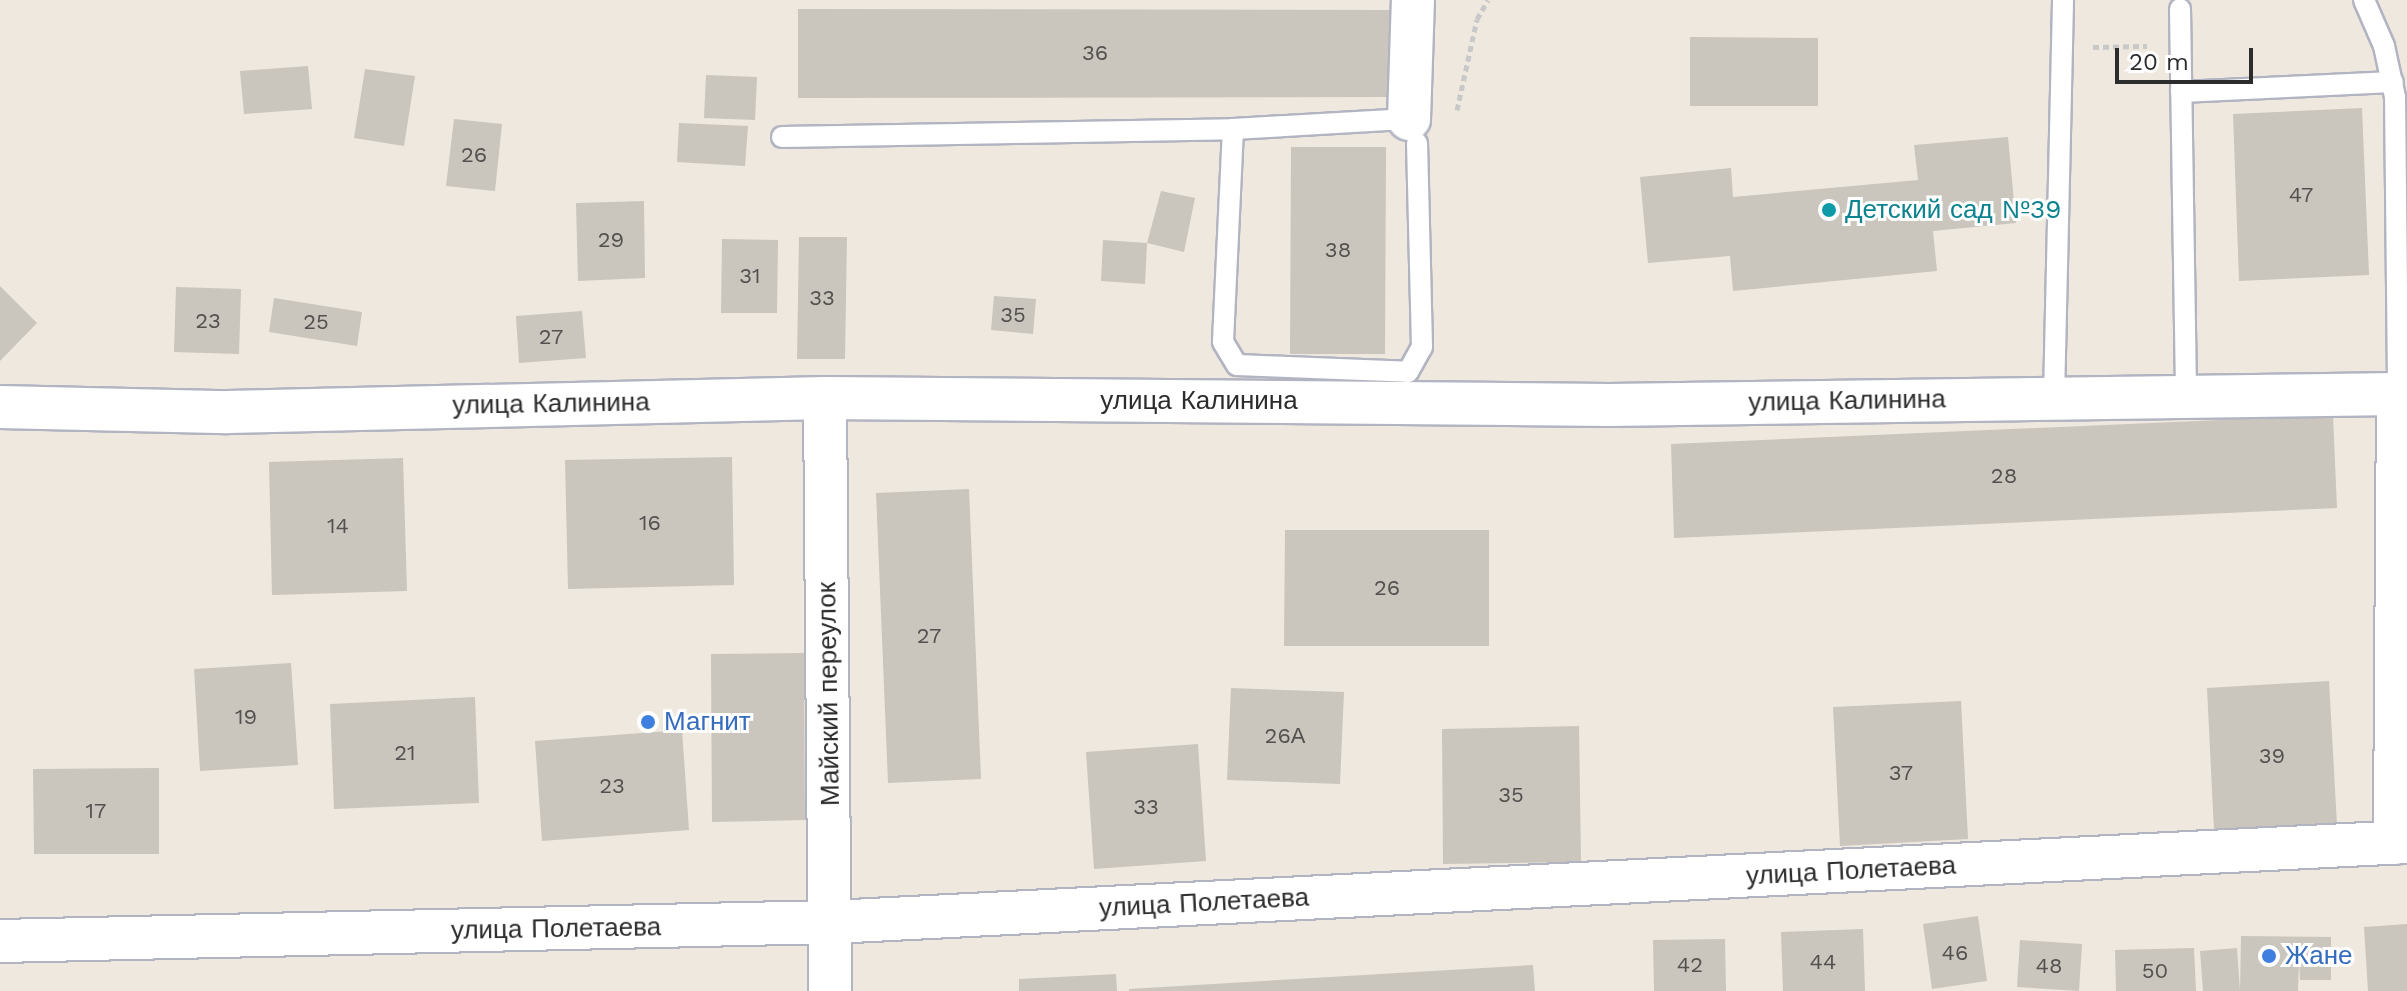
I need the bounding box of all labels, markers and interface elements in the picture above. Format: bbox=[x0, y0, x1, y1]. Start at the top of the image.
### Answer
scale bar bbox=[2119, 32, 2257, 82]
house number: 36 bbox=[1082, 40, 1108, 66]
text: 20 m bbox=[2129, 48, 2189, 76]
house number: 26 bbox=[461, 142, 487, 168]
house number: 47 bbox=[2289, 182, 2313, 208]
place label: Детский сад №39 bbox=[1845, 194, 2061, 226]
marker: Детский сад №39 bbox=[1820, 201, 1838, 219]
house number: 29 bbox=[598, 227, 624, 253]
house number: 38 bbox=[1325, 237, 1351, 263]
house number: 31 bbox=[739, 263, 761, 289]
house number: 33 bbox=[809, 285, 835, 311]
house number: 35 bbox=[1000, 302, 1026, 328]
house number: 23 bbox=[195, 308, 221, 334]
house number: 25 bbox=[303, 309, 329, 335]
house number: 27 bbox=[539, 324, 563, 350]
street label: улица Калинина bbox=[1748, 384, 1946, 418]
street label: улица Калинина bbox=[1100, 385, 1298, 417]
street label: улица Калинина bbox=[452, 387, 650, 421]
house number: 28 bbox=[1991, 463, 2017, 489]
house number: 16 bbox=[639, 510, 661, 536]
house number: 14 bbox=[327, 513, 349, 539]
house number: 26 bbox=[1374, 575, 1400, 601]
street label: Майский переулок bbox=[811, 582, 847, 806]
house number: 27 bbox=[917, 623, 941, 649]
house number: 19 bbox=[235, 704, 257, 730]
place label: Магнит bbox=[664, 706, 751, 738]
marker: Магнит bbox=[639, 713, 657, 731]
house number: 26А bbox=[1265, 723, 1305, 749]
house number: 21 bbox=[394, 740, 416, 766]
house number: 39 bbox=[2259, 743, 2285, 769]
house number: 37 bbox=[1889, 760, 1913, 786]
house number: 23 bbox=[599, 773, 625, 799]
house number: 35 bbox=[1498, 782, 1524, 808]
house number: 33 bbox=[1133, 794, 1159, 820]
house number: 17 bbox=[86, 798, 106, 824]
street label: улица Полетаева bbox=[1745, 850, 1957, 892]
street label: улица Полетаева bbox=[1098, 882, 1310, 924]
street label: улица Полетаева bbox=[451, 912, 661, 946]
house number: 46 bbox=[1942, 940, 1968, 966]
place label: Жане bbox=[2285, 940, 2353, 972]
marker: Жане bbox=[2260, 947, 2278, 965]
house number: 44 bbox=[1810, 949, 1836, 975]
house number: 42 bbox=[1677, 952, 1703, 978]
house number: 48 bbox=[2036, 953, 2062, 979]
house number: 50 bbox=[2142, 958, 2168, 984]

